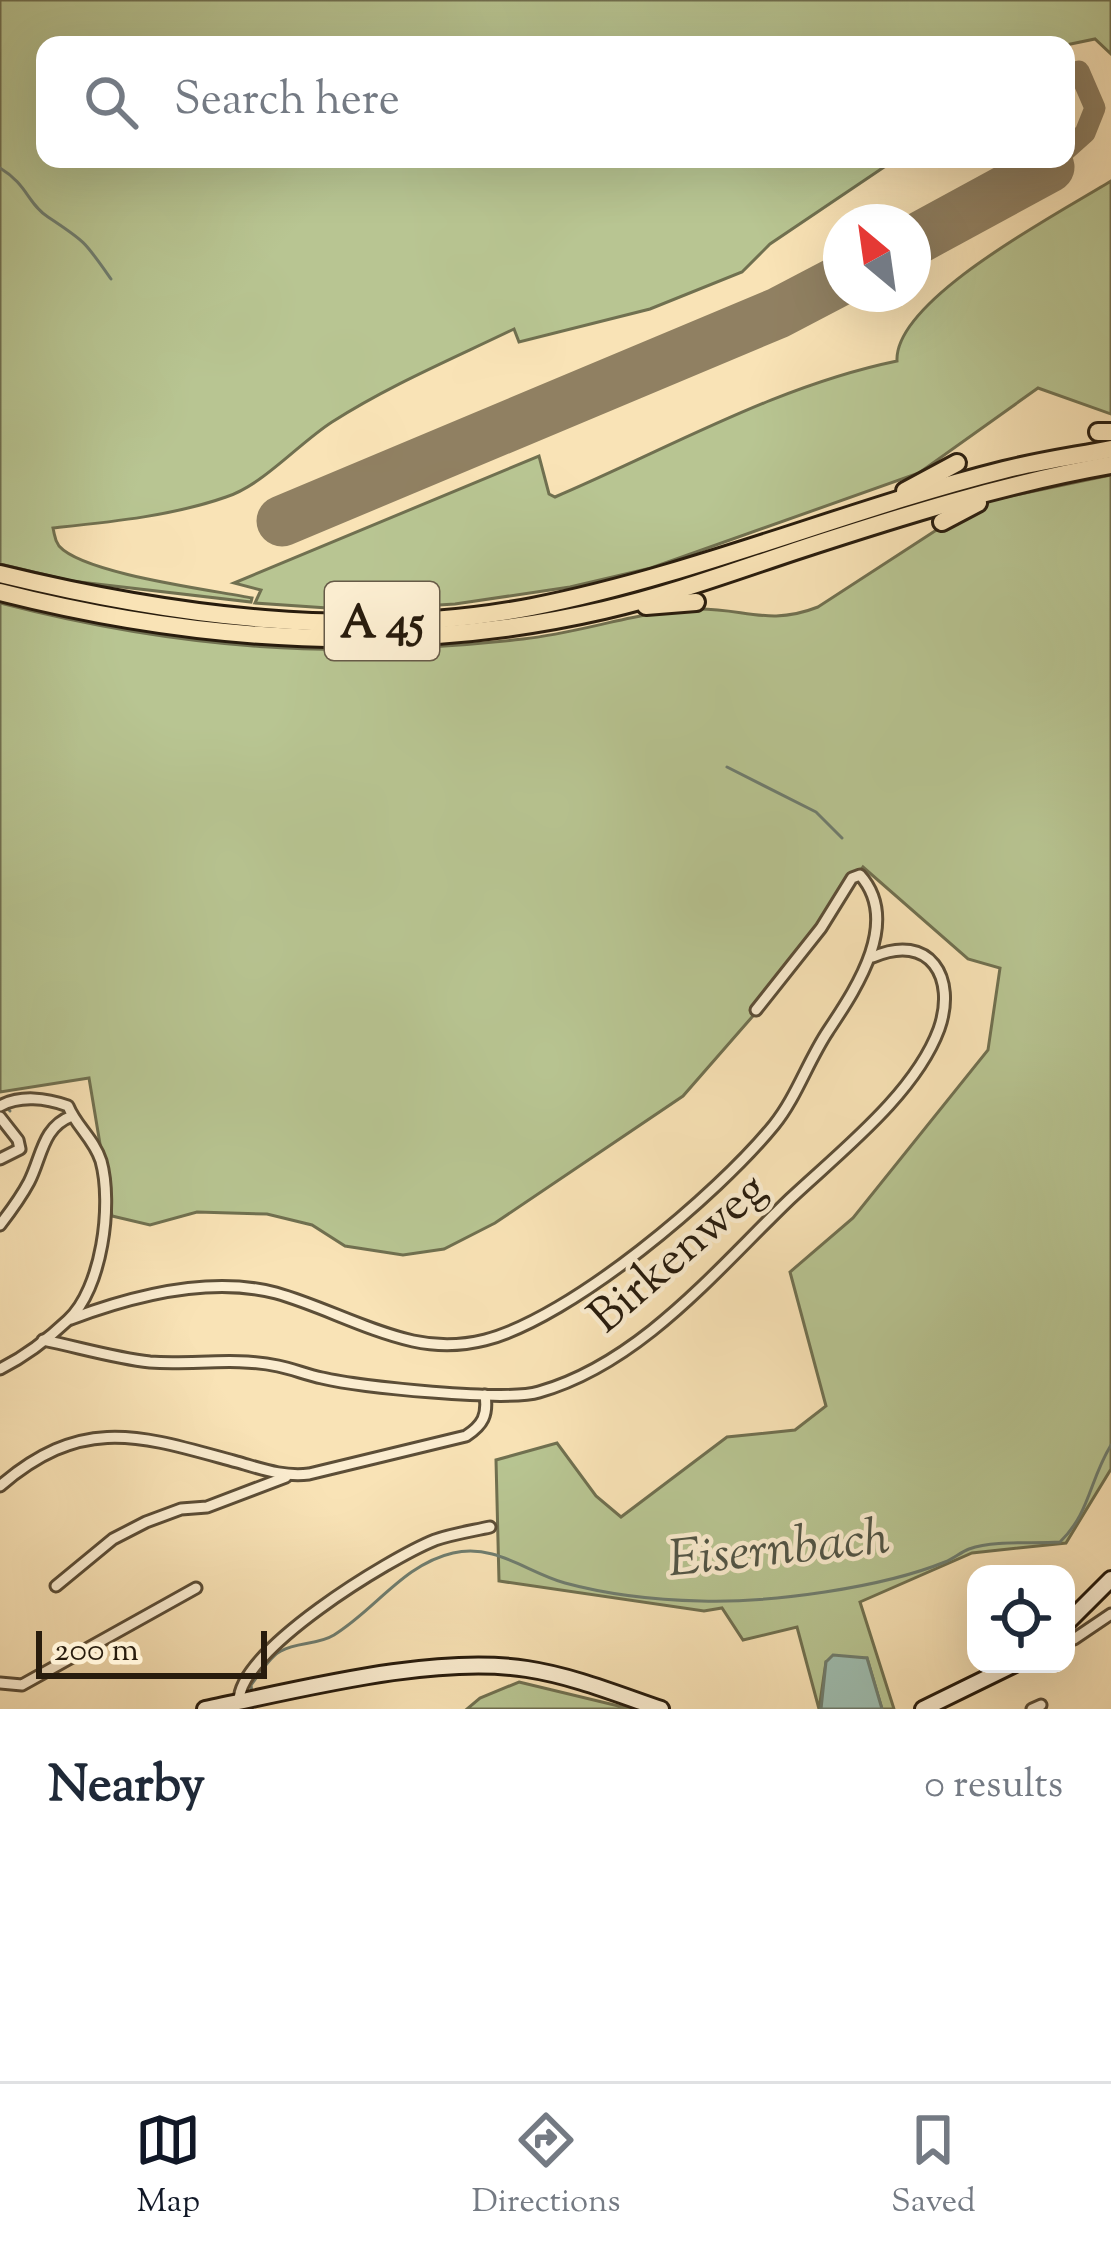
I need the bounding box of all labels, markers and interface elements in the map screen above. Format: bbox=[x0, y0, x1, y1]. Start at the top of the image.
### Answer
search box bbox=[36, 36, 1075, 168]
icon: search bbox=[78, 69, 144, 135]
text: Search here bbox=[174, 70, 400, 135]
north arrow bbox=[823, 204, 931, 312]
road number: A 45 bbox=[325, 582, 439, 660]
street label: Birkenweg bbox=[575, 1158, 784, 1352]
water label: Eisernbach bbox=[664, 1504, 893, 1599]
map controls bbox=[967, 1565, 1075, 1673]
button: locate bbox=[967, 1565, 1075, 1673]
scale bar bbox=[36, 1625, 267, 1678]
text: 200 m bbox=[54, 1628, 139, 1676]
text: Nearby bbox=[48, 1751, 205, 1824]
text: 0 results bbox=[924, 1759, 1063, 1815]
tab: Map bbox=[135, 2107, 201, 2227]
tab: Directions bbox=[472, 2107, 621, 2227]
tab: Saved bbox=[891, 2107, 976, 2227]

